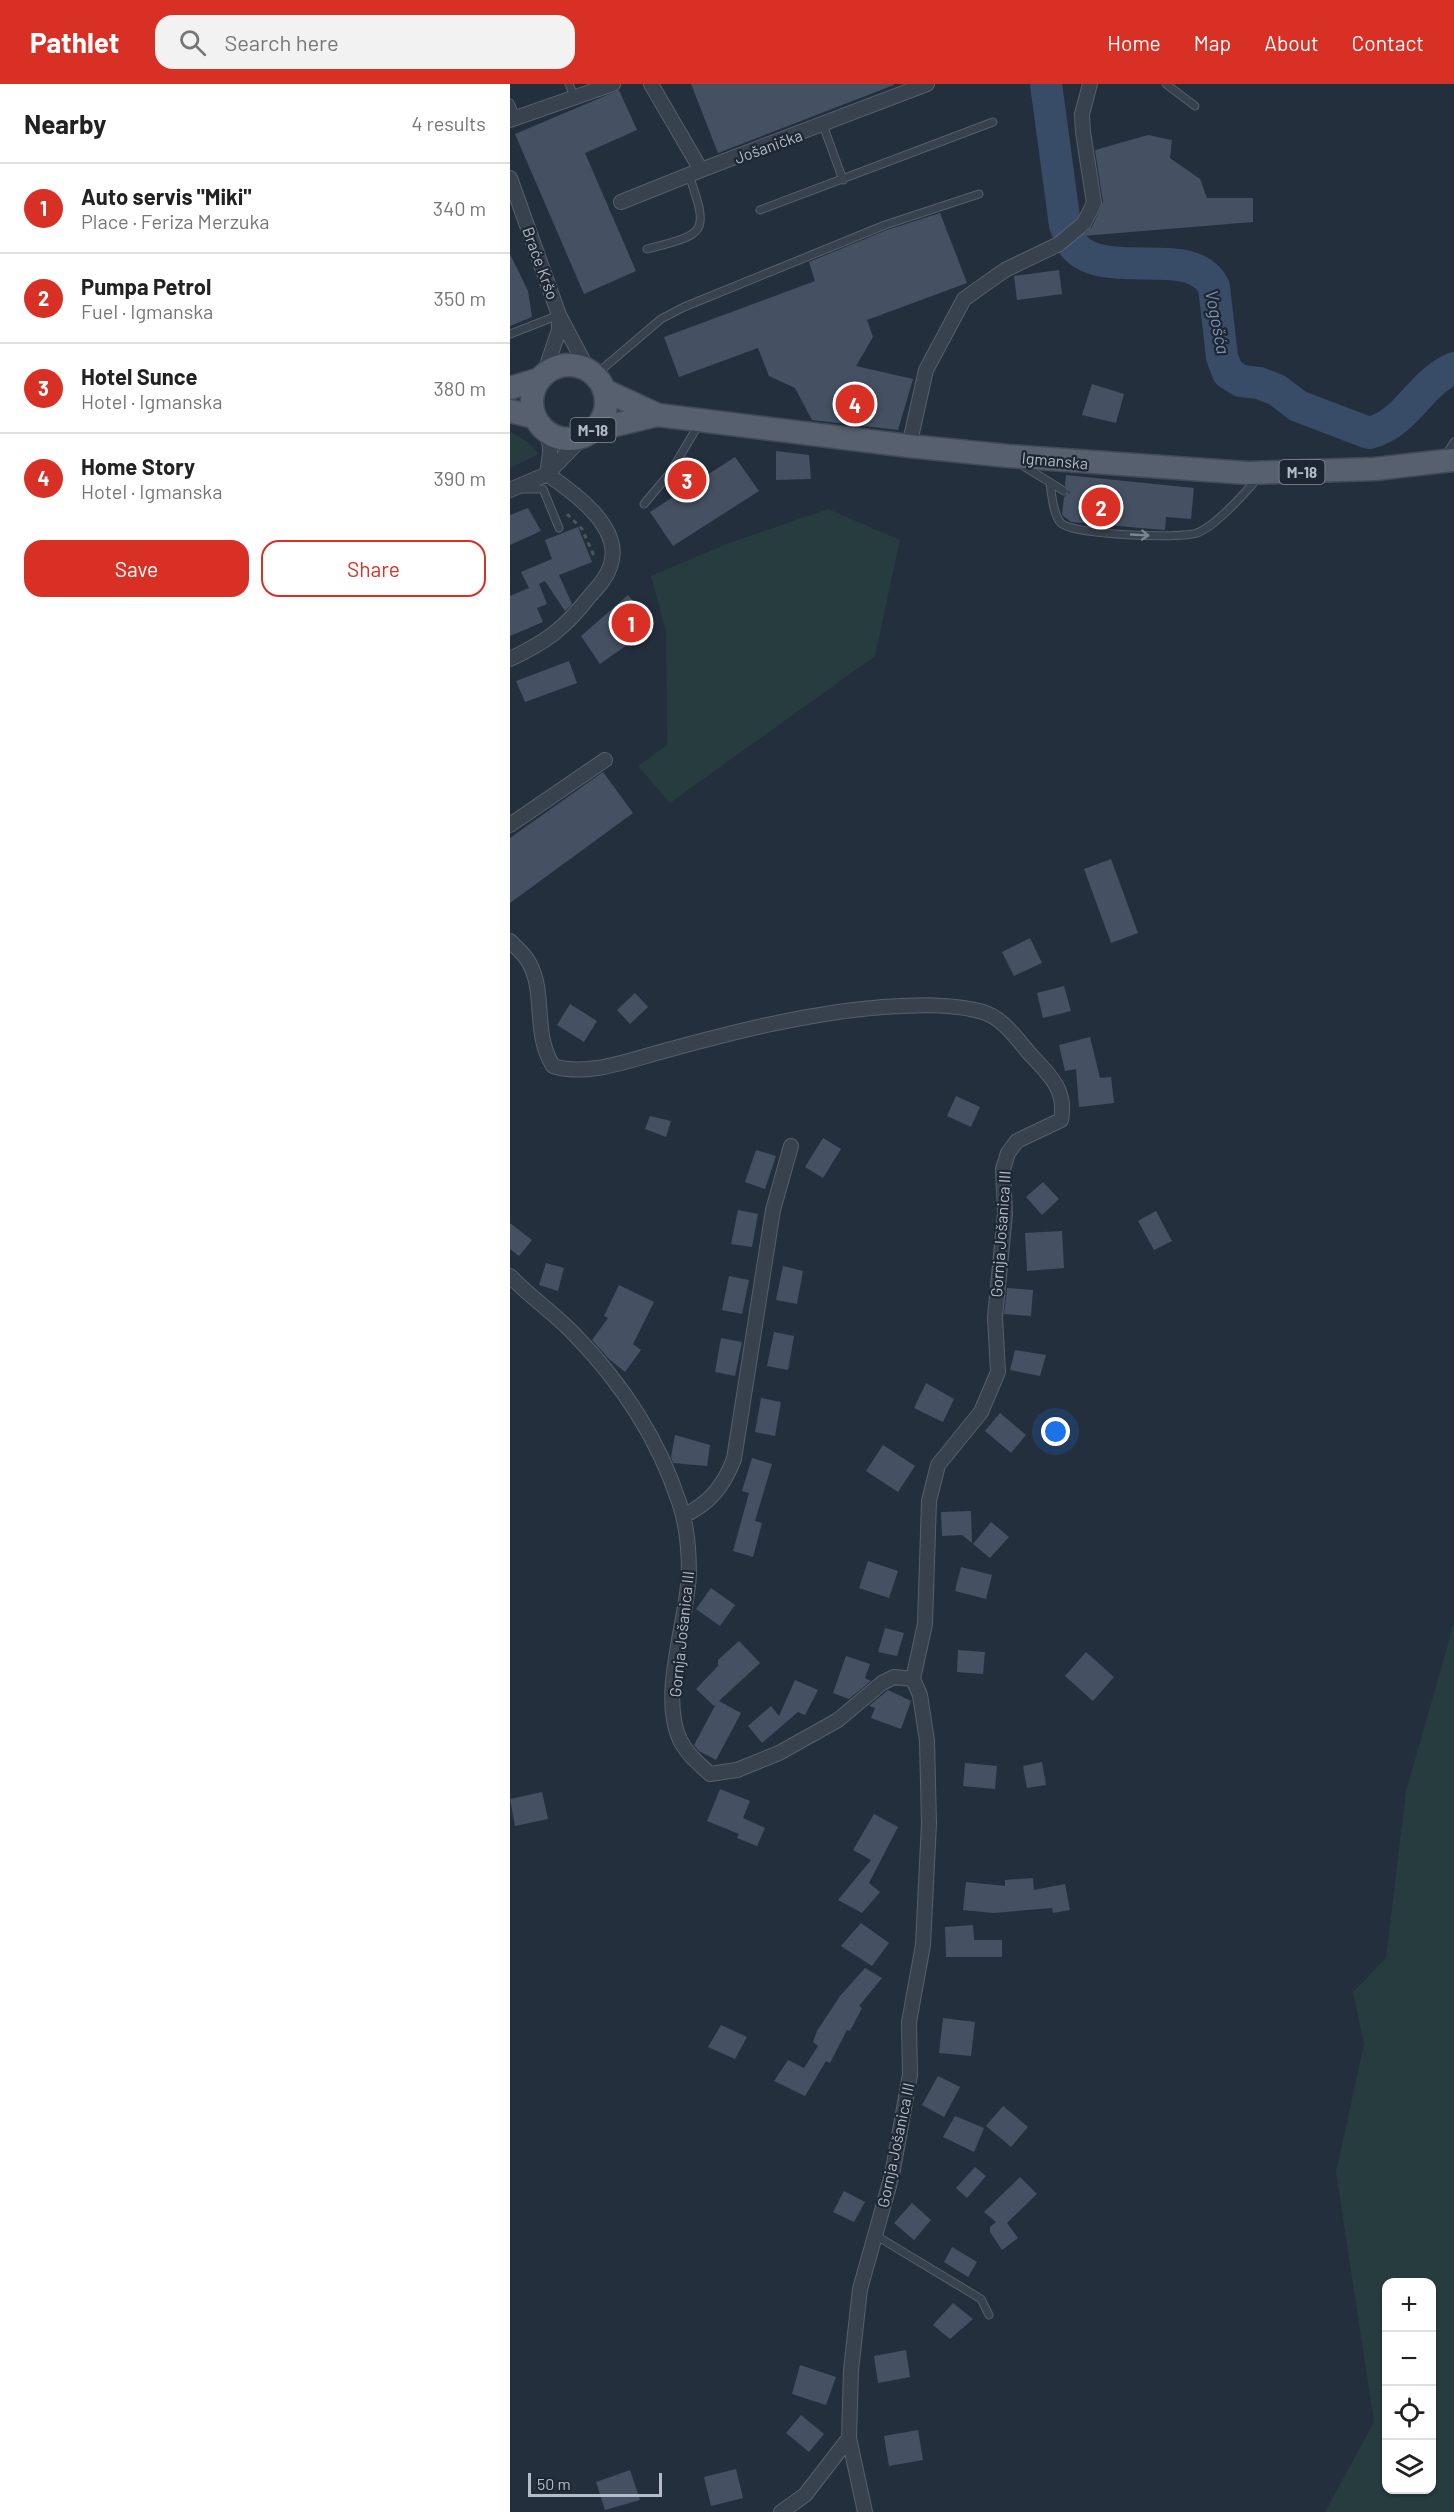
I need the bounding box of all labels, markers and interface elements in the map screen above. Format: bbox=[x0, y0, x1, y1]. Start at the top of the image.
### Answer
search box bbox=[155, 15, 575, 69]
text: Pathlet bbox=[30, 25, 119, 59]
icon: search bbox=[176, 26, 209, 59]
text: Search here bbox=[224, 29, 339, 55]
text: Home bbox=[1107, 30, 1161, 55]
text: Map bbox=[1194, 30, 1231, 55]
text: About bbox=[1264, 30, 1319, 55]
text: Contact bbox=[1352, 30, 1424, 55]
text: Nearby bbox=[24, 108, 106, 139]
text: 4 results bbox=[411, 111, 486, 135]
street label: Jošanička bbox=[731, 125, 805, 167]
text: Auto servis "Miki" bbox=[81, 183, 251, 209]
text: 1 bbox=[40, 196, 47, 220]
text: 340 m bbox=[433, 196, 486, 220]
text: Place · Feriza Merzuka bbox=[81, 209, 270, 233]
street label: Braće Kršo bbox=[519, 224, 563, 302]
text: Pumpa Petrol bbox=[81, 273, 211, 299]
text: 2 bbox=[38, 286, 49, 310]
text: 350 m bbox=[434, 286, 486, 310]
water label: Vogošća bbox=[1201, 288, 1235, 356]
text: Fuel · Igmanska bbox=[81, 299, 213, 323]
text: Hotel Sunce bbox=[81, 363, 198, 389]
text: 3 bbox=[38, 376, 49, 400]
text: 380 m bbox=[433, 376, 486, 400]
pin: 4 bbox=[836, 382, 874, 426]
text: Hotel · Igmanska bbox=[81, 389, 222, 413]
road number: M-18 bbox=[570, 418, 616, 442]
street label: Igmanska bbox=[1021, 448, 1089, 472]
text: Home Story bbox=[81, 453, 195, 479]
pin: 3 bbox=[668, 458, 706, 502]
road number: M-18 bbox=[1280, 460, 1324, 484]
text: 4 bbox=[37, 466, 50, 490]
text: 390 m bbox=[433, 466, 486, 490]
text: Hotel · Igmanska bbox=[81, 479, 222, 503]
pin: 2 bbox=[1082, 484, 1120, 530]
one-way arrow bbox=[1129, 529, 1149, 540]
button: Save bbox=[24, 540, 249, 597]
button: Share bbox=[261, 540, 486, 597]
pin: 1 bbox=[612, 600, 650, 646]
street label: Gornja Jošanica III bbox=[986, 1170, 1014, 1298]
your location bbox=[1041, 1417, 1070, 1446]
street label: Gornja Jošanica III bbox=[665, 1570, 697, 1698]
street label: Gornja Jošanica III bbox=[873, 2081, 917, 2209]
map controls bbox=[1382, 2278, 1436, 2494]
button: + bbox=[1382, 2278, 1436, 2332]
button: − bbox=[1382, 2332, 1436, 2386]
button: locate bbox=[1382, 2386, 1436, 2440]
button: layers bbox=[1382, 2440, 1436, 2494]
scale bar bbox=[528, 2470, 662, 2498]
text: 50 m bbox=[537, 2474, 571, 2493]

